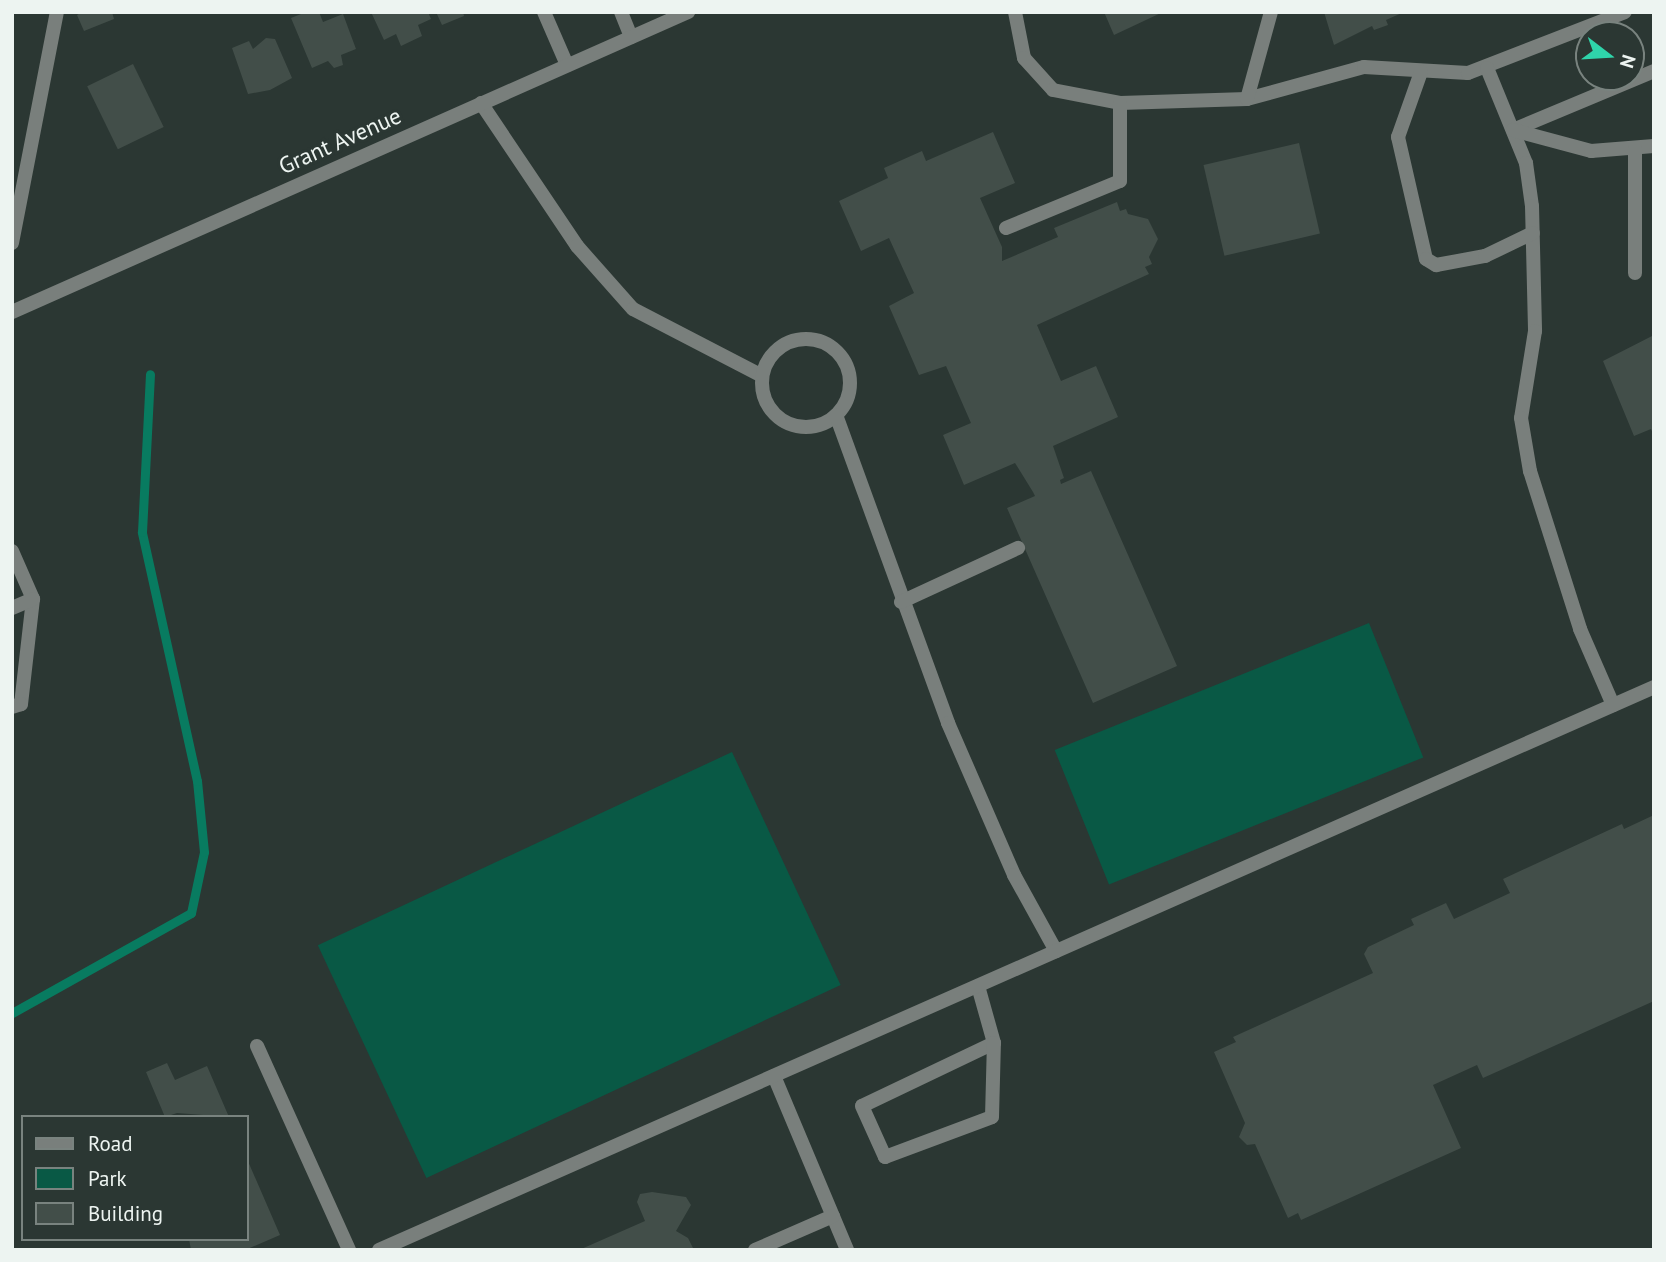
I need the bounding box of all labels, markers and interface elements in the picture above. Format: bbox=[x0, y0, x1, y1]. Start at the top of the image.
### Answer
north arrow bbox=[1575, 21, 1645, 91]
text: N bbox=[1615, 52, 1641, 71]
street label: Grant Avenue bbox=[274, 102, 406, 180]
legend bbox=[21, 1115, 248, 1241]
text: Road bbox=[88, 1130, 132, 1157]
text: Park bbox=[88, 1165, 127, 1192]
text: Building bbox=[88, 1200, 163, 1227]

